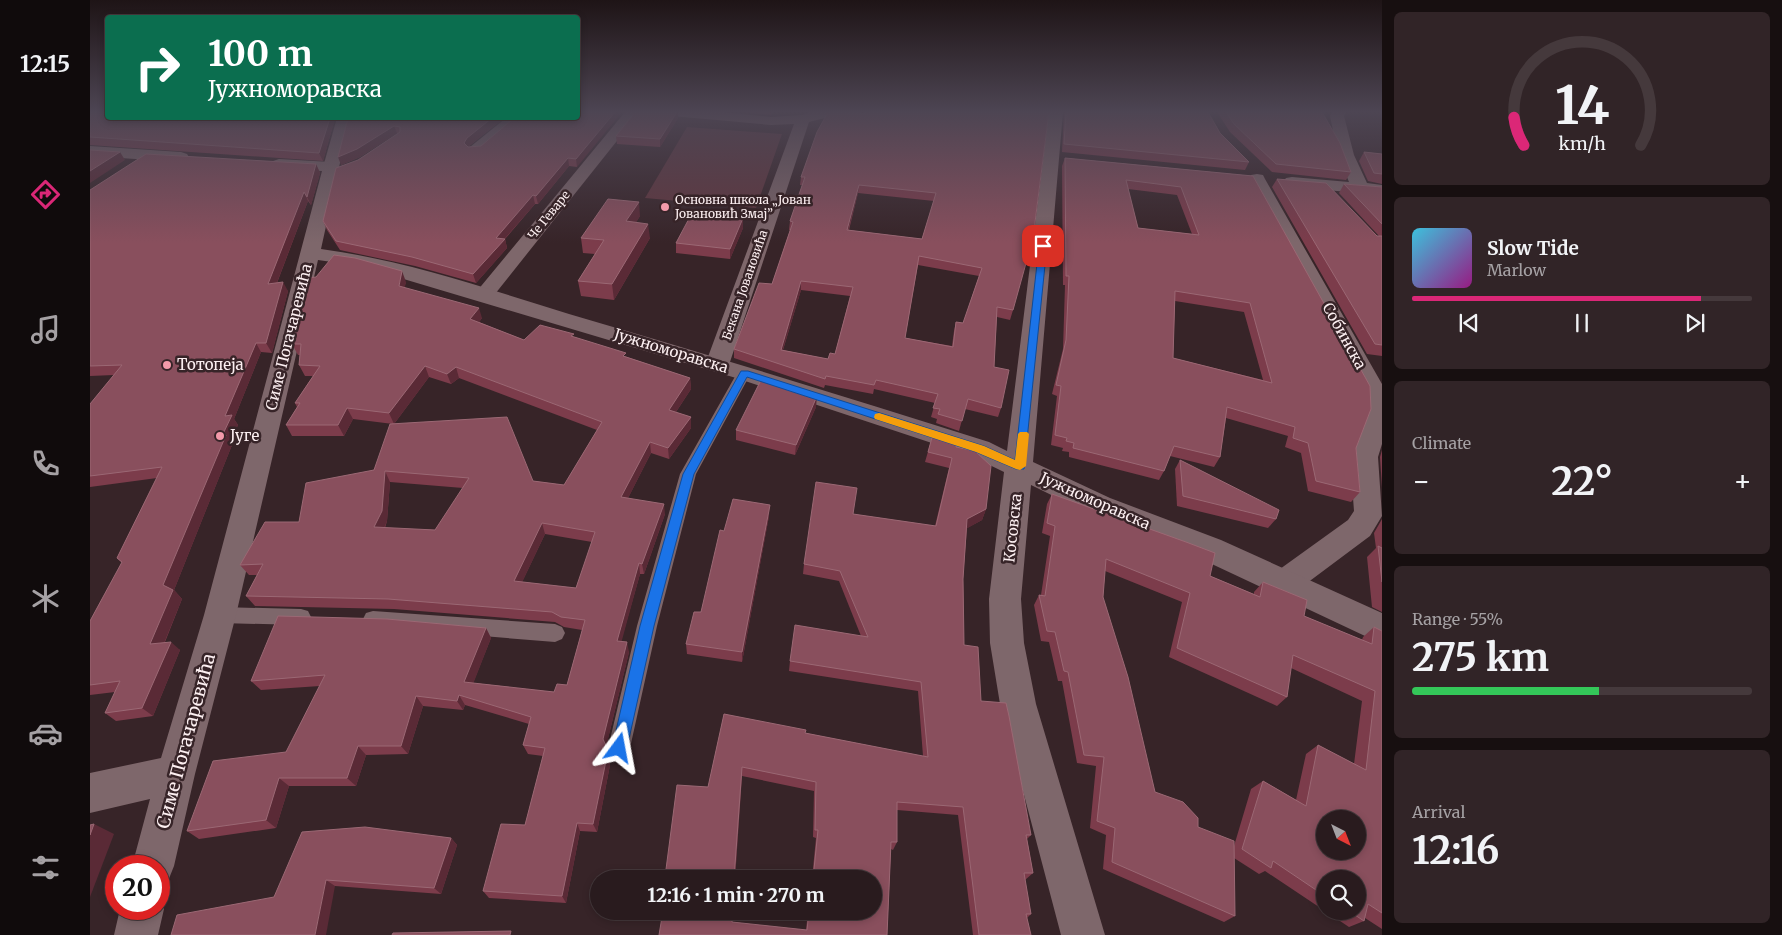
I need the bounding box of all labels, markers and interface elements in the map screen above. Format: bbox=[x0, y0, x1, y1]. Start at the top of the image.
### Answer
text: 100 m bbox=[208, 32, 313, 76]
icon: right bbox=[125, 35, 190, 100]
text: 12:15 bbox=[20, 50, 70, 78]
text: 14 bbox=[1555, 73, 1609, 138]
text: Јужноморавска bbox=[208, 75, 382, 103]
text: km/h bbox=[1558, 132, 1606, 155]
icon: directions bbox=[28, 177, 63, 212]
street label: Че Геваре bbox=[524, 187, 573, 242]
place label: Основна школа „Јован Јовановић Змај” bbox=[674, 192, 811, 221]
marker: Основна школа „Јован Јовановић Змај” bbox=[659, 201, 671, 213]
pin bbox=[1022, 225, 1064, 267]
street label: Бекана Јовановића bbox=[719, 227, 771, 342]
icon: arrive bbox=[1029, 232, 1057, 260]
text: Slow Tide bbox=[1487, 236, 1579, 260]
text: Marlow bbox=[1487, 260, 1546, 280]
street label: Симе Погачаревића bbox=[261, 262, 316, 412]
street label: Собинска bbox=[1318, 299, 1370, 372]
icon: previous bbox=[1455, 309, 1483, 337]
icon: pause bbox=[1568, 309, 1596, 337]
icon: next bbox=[1681, 309, 1709, 337]
icon: music bbox=[28, 312, 63, 347]
street label: Јужноморавска bbox=[611, 324, 731, 377]
place label: Тотопеја bbox=[177, 355, 244, 374]
marker: Тотопеја bbox=[161, 359, 173, 371]
place label: Југе bbox=[229, 426, 260, 445]
marker: Југе bbox=[214, 430, 226, 442]
text: Climate bbox=[1412, 433, 1471, 453]
icon: phone bbox=[28, 446, 63, 481]
text: 22° bbox=[1551, 458, 1613, 505]
text: − bbox=[1412, 463, 1431, 499]
text: + bbox=[1733, 463, 1752, 499]
street label: Јужноморавска bbox=[1036, 467, 1153, 533]
street label: Косовска bbox=[999, 492, 1026, 564]
icon: climate bbox=[28, 581, 63, 616]
text: Range · 55% bbox=[1412, 609, 1503, 629]
text: 275 km bbox=[1412, 634, 1549, 681]
street label: Симе Погачаревића bbox=[151, 650, 220, 831]
icon: car bbox=[28, 716, 63, 751]
position arrow bbox=[592, 721, 644, 773]
text: Arrival bbox=[1412, 802, 1465, 822]
north arrow bbox=[1316, 810, 1366, 860]
map controls bbox=[1316, 810, 1366, 920]
text: 12:16 bbox=[1412, 827, 1499, 874]
icon: filters bbox=[28, 850, 63, 885]
speed limit sign: 20 bbox=[105, 855, 170, 920]
button: search bbox=[1316, 870, 1366, 920]
text: 12:16 · 1 min · 270 m bbox=[647, 883, 825, 907]

